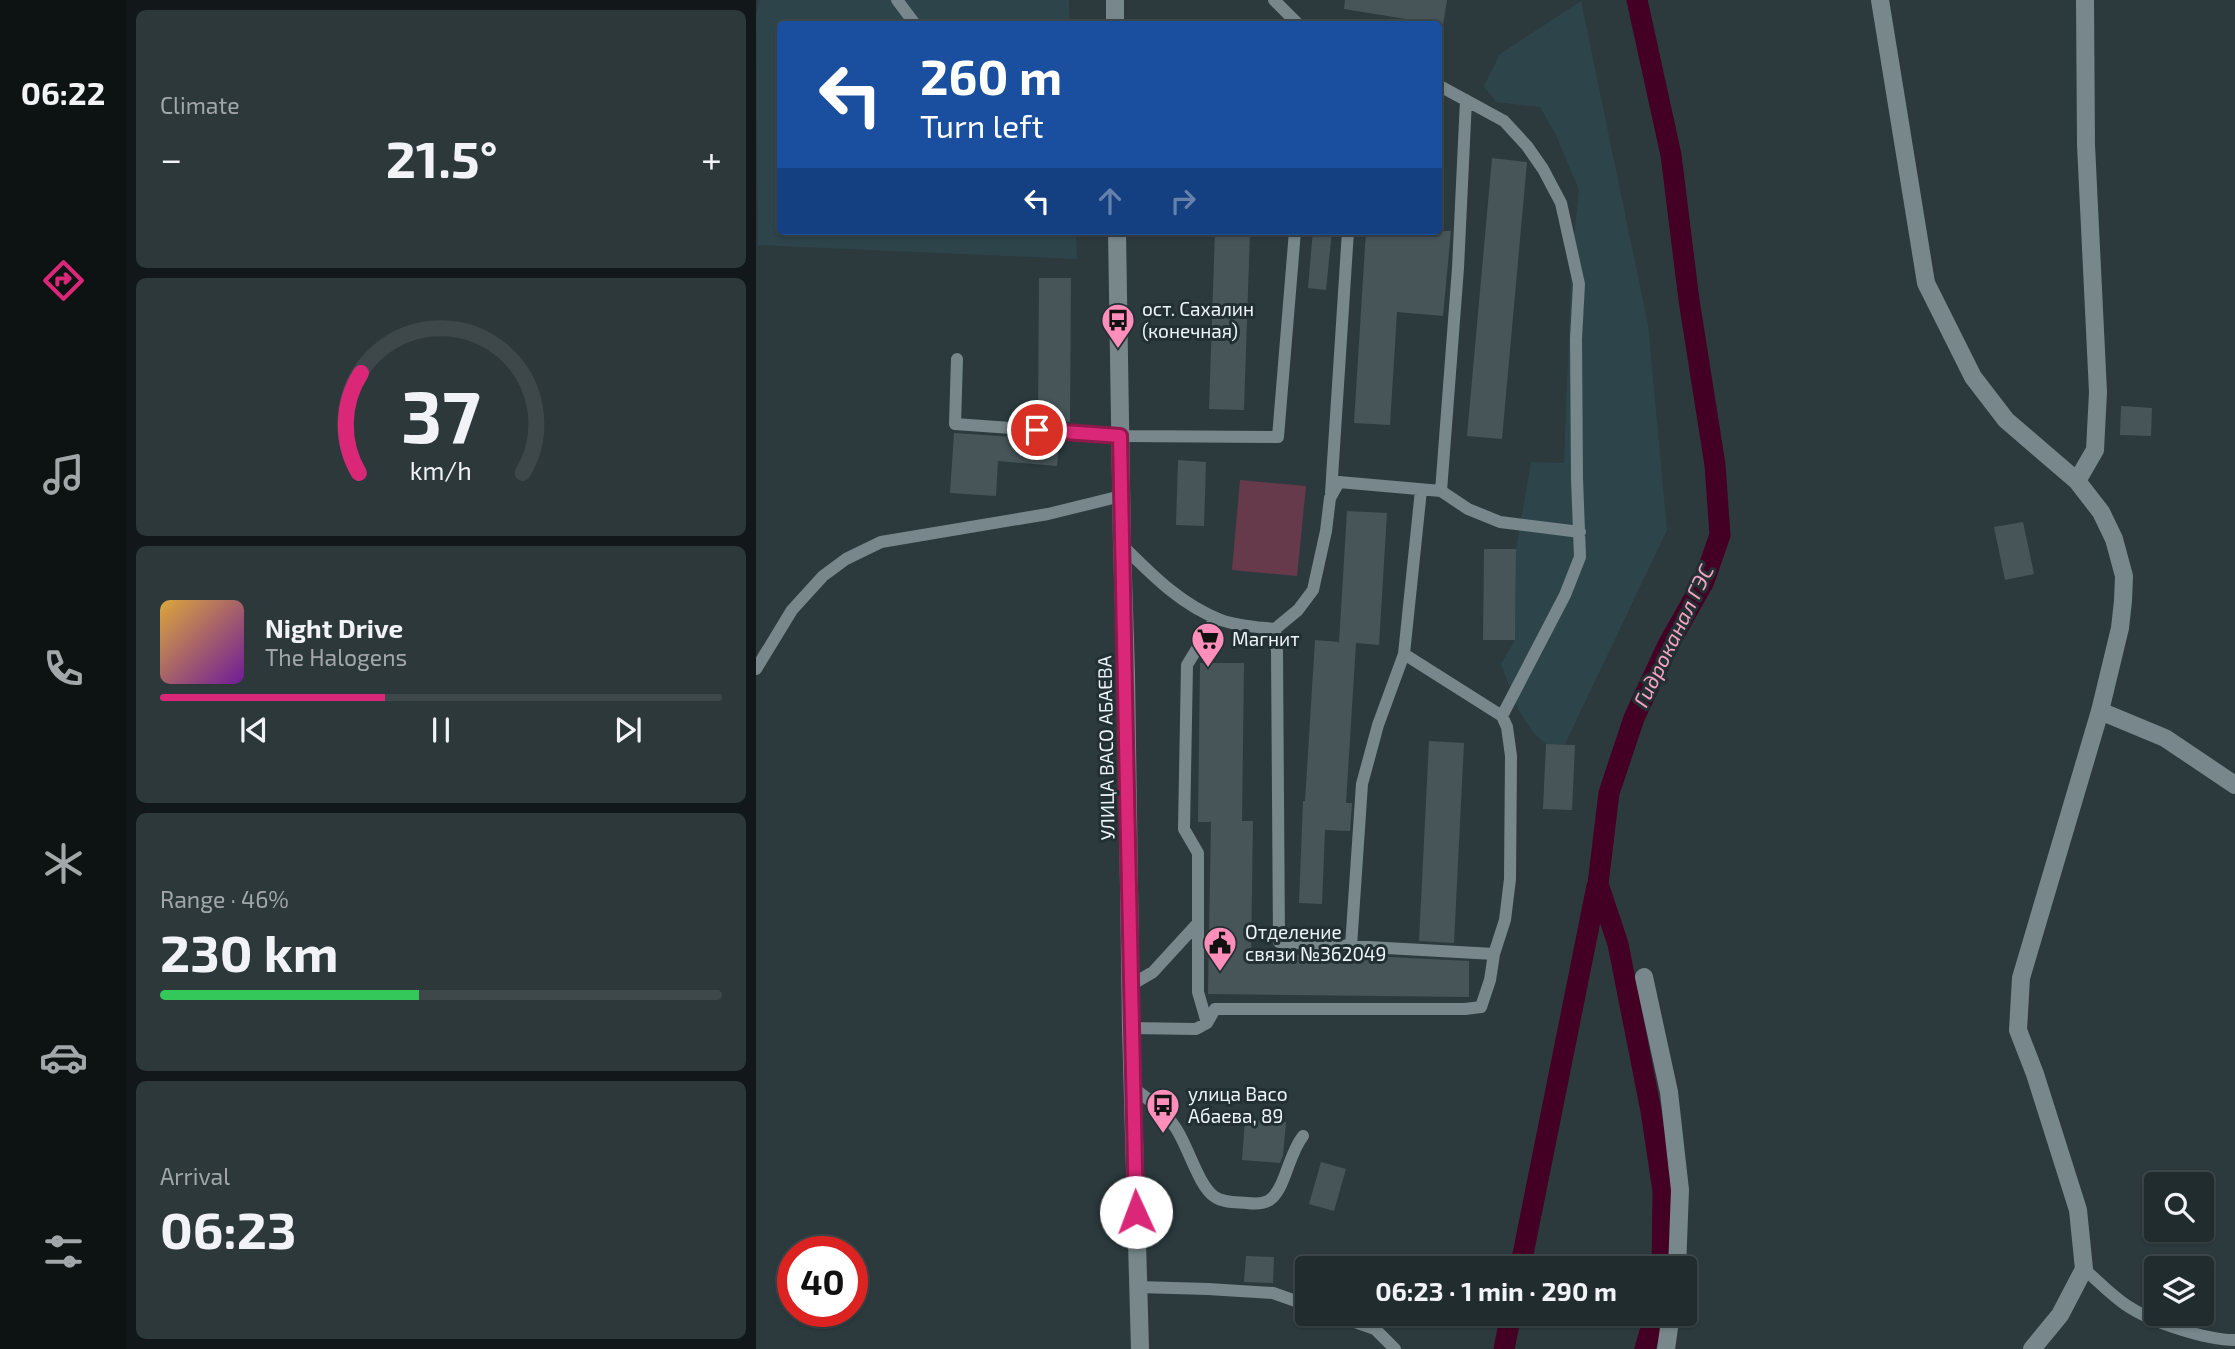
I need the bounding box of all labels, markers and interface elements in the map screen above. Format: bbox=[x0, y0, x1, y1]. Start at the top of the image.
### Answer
text: 260 m bbox=[920, 46, 1062, 105]
icon: left bbox=[805, 49, 896, 140]
text: 06:22 bbox=[21, 73, 105, 111]
text: Climate bbox=[160, 91, 240, 119]
text: Turn left bbox=[920, 106, 1044, 144]
text: 21.5° bbox=[386, 126, 498, 188]
text: − bbox=[160, 135, 182, 181]
text: + bbox=[701, 135, 722, 181]
icon: left bbox=[1018, 182, 1056, 220]
icon: ahead bbox=[1091, 182, 1129, 220]
icon: right bbox=[1164, 182, 1202, 220]
icon: directions bbox=[39, 256, 88, 305]
place label: ост. Сахалин (конечная) bbox=[1142, 297, 1254, 342]
bus stop icon: ост. Сахалин (конечная) bbox=[1099, 301, 1137, 350]
text: 37 bbox=[401, 370, 481, 458]
pin bbox=[1007, 400, 1067, 460]
icon: arrive bbox=[1018, 411, 1056, 449]
icon: music bbox=[39, 450, 88, 499]
text: km/h bbox=[410, 454, 472, 484]
water label: Гидроканал ГЭС bbox=[1627, 560, 1718, 711]
text: Night Drive bbox=[265, 612, 403, 643]
supermarket icon: Магнит bbox=[1189, 620, 1227, 669]
place label: Магнит bbox=[1232, 627, 1299, 650]
text: The Halogens bbox=[265, 643, 407, 671]
icon: phone bbox=[39, 644, 88, 693]
street label: УЛИЦА ВАСО АБАЕВА bbox=[1092, 655, 1119, 841]
icon: previous bbox=[235, 711, 273, 749]
icon: pause bbox=[422, 711, 460, 749]
icon: next bbox=[609, 711, 647, 749]
icon: climate bbox=[39, 839, 88, 888]
text: Range · 46% bbox=[160, 885, 289, 913]
text: 230 km bbox=[160, 920, 339, 982]
place label: Отделение связи №362049 bbox=[1245, 920, 1386, 965]
public building icon: Отделение связи №362049 bbox=[1201, 924, 1239, 973]
icon: car bbox=[39, 1033, 88, 1082]
place label: улица Васо Абаева, 89 bbox=[1188, 1082, 1288, 1127]
bus stop icon: улица Васо Абаева, 89 bbox=[1144, 1086, 1182, 1135]
text: Arrival bbox=[160, 1162, 230, 1190]
map controls bbox=[2144, 1172, 2214, 1326]
button: search bbox=[2144, 1172, 2214, 1242]
position arrow bbox=[1099, 1175, 1173, 1249]
text: 06:23 bbox=[160, 1197, 297, 1259]
icon: filters bbox=[39, 1227, 88, 1276]
speed limit sign: 40 bbox=[777, 1236, 868, 1327]
button: layers bbox=[2144, 1256, 2214, 1326]
text: 06:23 · 1 min · 290 m bbox=[1375, 1275, 1617, 1306]

